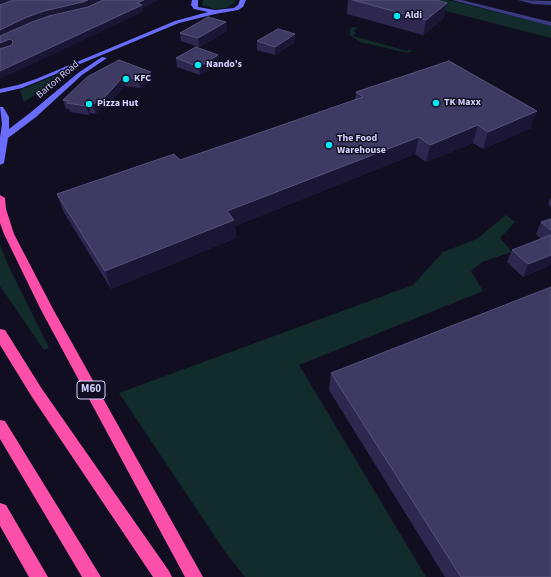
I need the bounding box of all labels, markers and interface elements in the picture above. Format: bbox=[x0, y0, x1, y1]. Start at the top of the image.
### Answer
place label: Aldi bbox=[405, 10, 422, 22]
marker: Aldi bbox=[392, 11, 402, 21]
street label: Barton Road bbox=[34, 59, 82, 101]
place label: Nando's bbox=[206, 59, 242, 71]
marker: Nando's bbox=[193, 60, 203, 70]
place label: KFC bbox=[134, 73, 151, 85]
marker: KFC bbox=[121, 74, 131, 84]
place label: TK Maxx bbox=[444, 97, 481, 109]
place label: Pizza Hut bbox=[97, 98, 138, 110]
marker: TK Maxx bbox=[431, 98, 441, 108]
marker: Pizza Hut bbox=[84, 99, 94, 109]
place label: The Food Warehouse bbox=[337, 133, 386, 156]
marker: The Food Warehouse bbox=[324, 140, 334, 150]
road number: M60 bbox=[77, 381, 105, 399]

